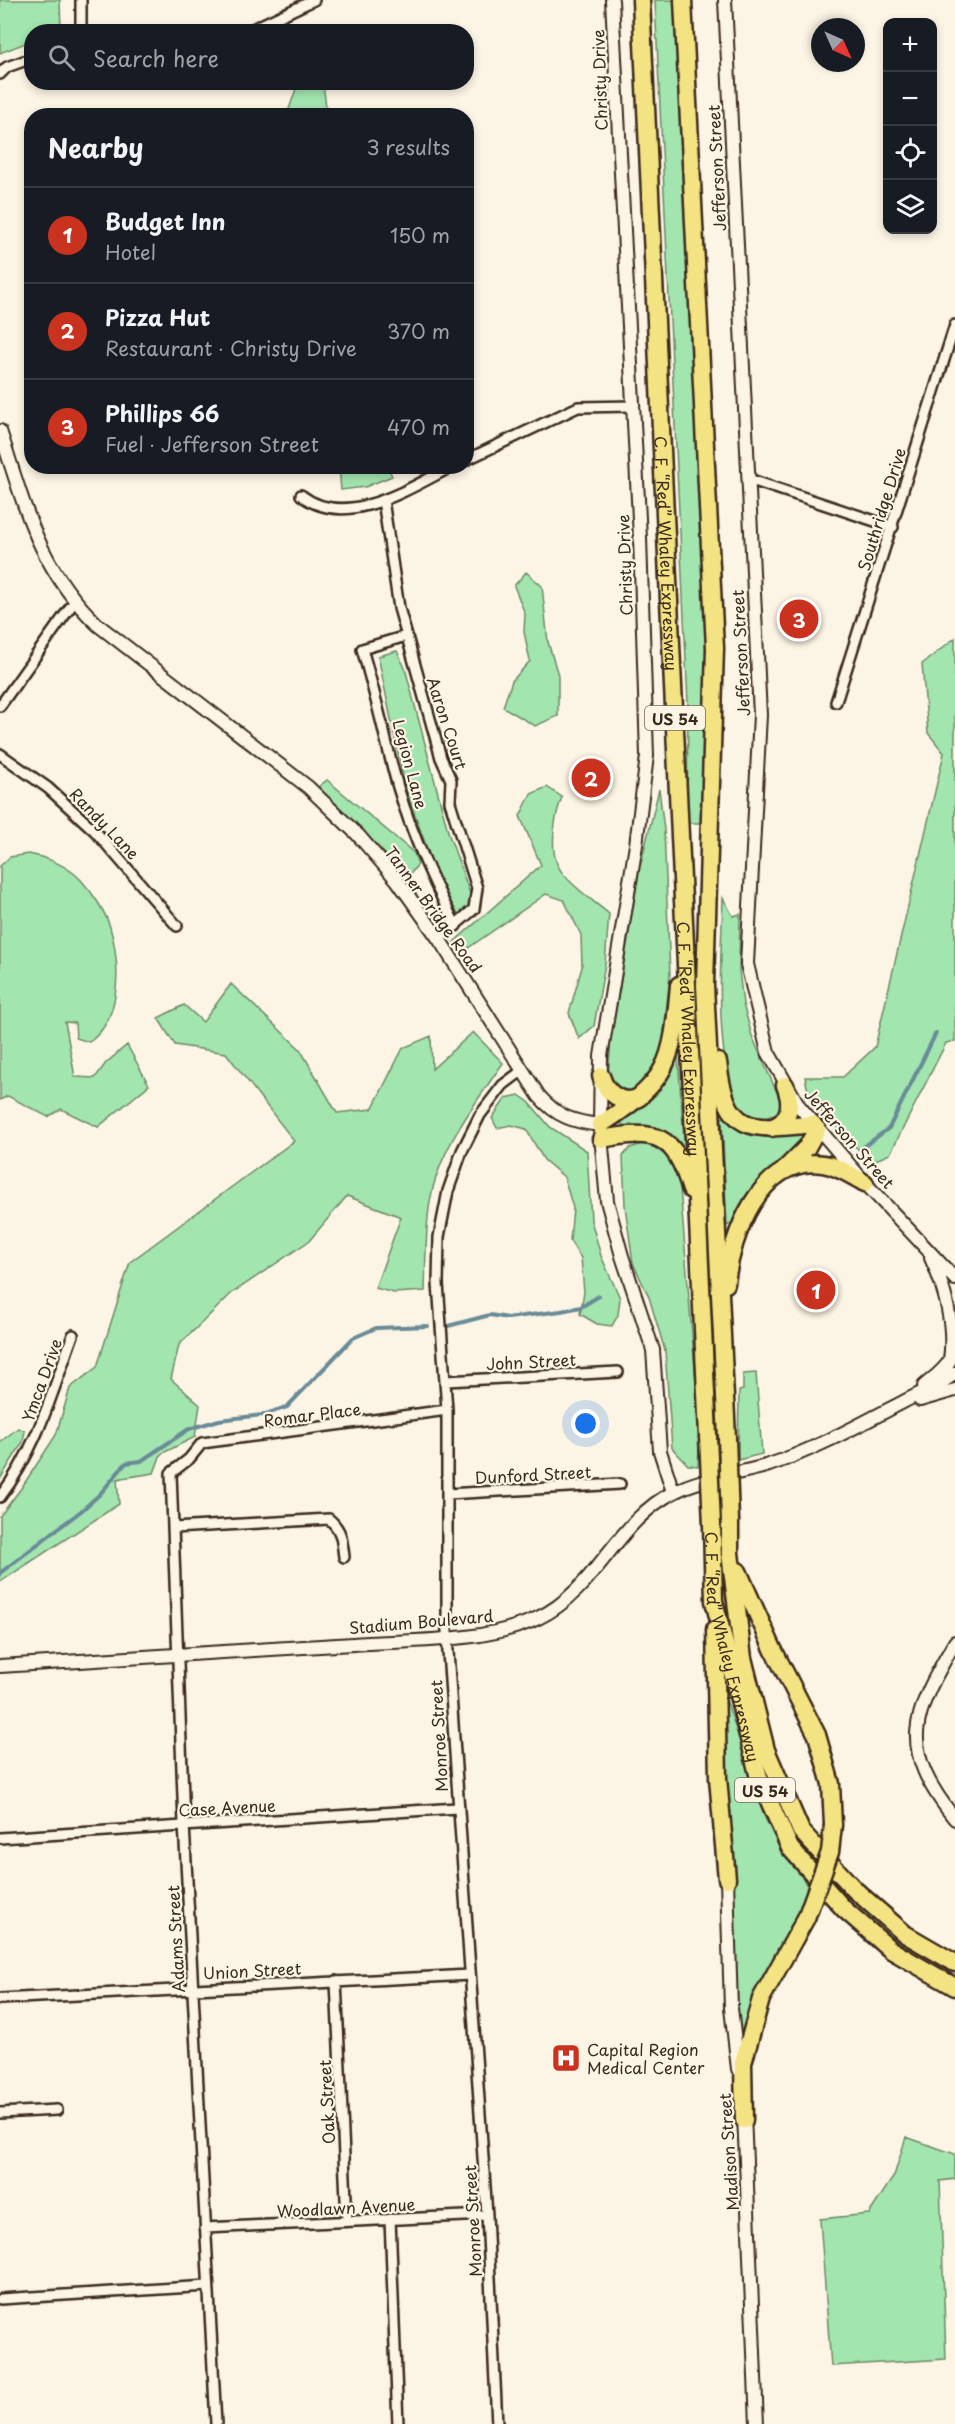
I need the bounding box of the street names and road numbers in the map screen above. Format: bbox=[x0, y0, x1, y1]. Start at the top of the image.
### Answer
street label: Christy Drive bbox=[585, 29, 613, 131]
street label: Jefferson Street bbox=[701, 104, 731, 232]
street label: C. F. “Red” Whaley Expressway bbox=[649, 435, 684, 671]
street label: Southridge Drive bbox=[851, 445, 911, 573]
street label: Christy Drive bbox=[610, 514, 638, 616]
street label: Jefferson Street bbox=[725, 589, 755, 717]
street label: Aaron Court bbox=[422, 674, 474, 773]
road number: US 54 bbox=[645, 706, 705, 730]
street label: Legion Lane bbox=[388, 717, 434, 811]
street label: Randy Lane bbox=[65, 782, 145, 864]
street label: Tanner Bridge Road bbox=[380, 841, 488, 977]
street label: C. F. “Red” Whaley Expressway bbox=[672, 921, 707, 1157]
street label: Jefferson Street bbox=[799, 1082, 901, 1194]
street label: Ymca Drive bbox=[15, 1335, 67, 1425]
street label: John Street bbox=[485, 1347, 577, 1375]
street label: Romar Place bbox=[262, 1396, 362, 1432]
street label: Dunford Street bbox=[474, 1459, 592, 1489]
street label: C. F. “Red” Whaley Expressway bbox=[700, 1531, 766, 1764]
street label: Stadium Boulevard bbox=[348, 1603, 494, 1639]
street label: Monroe Street bbox=[423, 1679, 453, 1792]
road number: US 54 bbox=[735, 1778, 795, 1802]
street label: Case Avenue bbox=[178, 1792, 277, 1822]
street label: Adams Street bbox=[160, 1884, 190, 1993]
street label: Union Street bbox=[202, 1955, 302, 1985]
street label: Oak Street bbox=[312, 2059, 340, 2145]
street label: Madison Street bbox=[712, 2092, 744, 2212]
street label: Monroe Street bbox=[457, 2164, 487, 2277]
street label: Woodlawn Avenue bbox=[276, 2191, 416, 2223]

